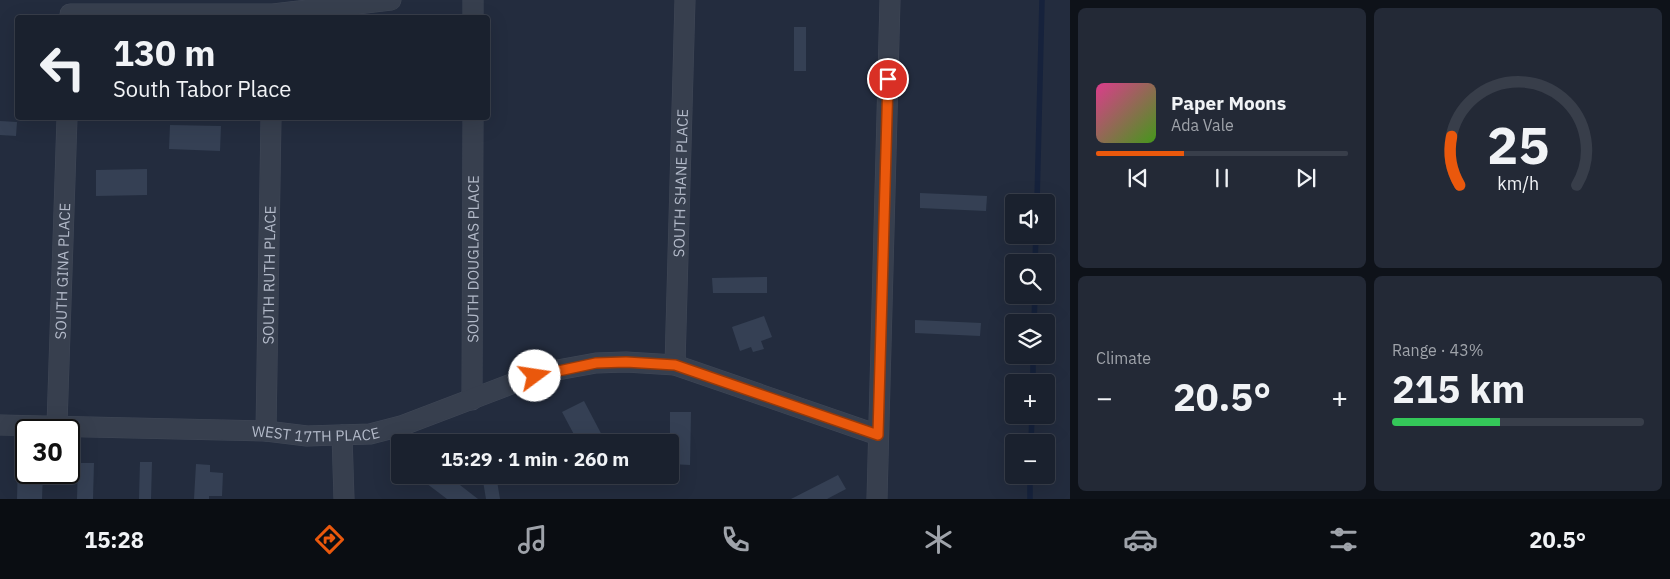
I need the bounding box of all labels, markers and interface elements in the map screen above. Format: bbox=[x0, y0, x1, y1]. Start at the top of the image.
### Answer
text: 130 m bbox=[113, 30, 216, 76]
icon: left bbox=[30, 35, 95, 100]
pin bbox=[867, 58, 909, 100]
icon: arrive bbox=[874, 65, 902, 93]
text: South Tabor Place bbox=[113, 74, 291, 103]
text: Paper Moons bbox=[1171, 91, 1286, 115]
street label: SOUTH SHANE PLACE bbox=[668, 109, 692, 258]
text: 25 bbox=[1487, 111, 1549, 178]
text: Ada Vale bbox=[1171, 115, 1234, 135]
icon: previous bbox=[1124, 164, 1152, 192]
icon: pause bbox=[1208, 164, 1236, 192]
icon: next bbox=[1292, 164, 1320, 192]
text: km/h bbox=[1497, 172, 1539, 195]
street label: SOUTH DOUGLAS PLACE bbox=[463, 175, 482, 343]
map controls bbox=[1005, 194, 1055, 484]
button: sound bbox=[1005, 194, 1055, 244]
street label: SOUTH GINA PLACE bbox=[50, 202, 74, 340]
street label: SOUTH RUTH PLACE bbox=[258, 205, 279, 345]
button: search bbox=[1005, 254, 1055, 304]
button: layers bbox=[1005, 314, 1055, 364]
text: Range · 43% bbox=[1392, 340, 1484, 360]
text: Climate bbox=[1096, 348, 1151, 368]
position arrow bbox=[508, 349, 560, 401]
text: 215 km bbox=[1392, 364, 1525, 413]
text: 20.5° bbox=[1173, 372, 1271, 421]
button: + bbox=[1005, 374, 1055, 424]
text: − bbox=[1096, 379, 1113, 416]
text: + bbox=[1331, 379, 1348, 416]
speed limit sign: 30 bbox=[15, 419, 80, 484]
street label: WEST 17TH PLACE bbox=[252, 421, 382, 446]
button: − bbox=[1005, 434, 1055, 484]
text: 15:29 · 1 min · 260 m bbox=[441, 447, 629, 471]
icon: directions bbox=[312, 522, 347, 557]
icon: music bbox=[515, 522, 550, 557]
icon: phone bbox=[718, 522, 753, 557]
icon: climate bbox=[921, 522, 956, 557]
icon: car bbox=[1123, 522, 1158, 557]
icon: filters bbox=[1326, 522, 1361, 557]
text: 15:28 bbox=[84, 525, 144, 554]
text: 20.5° bbox=[1529, 525, 1586, 554]

